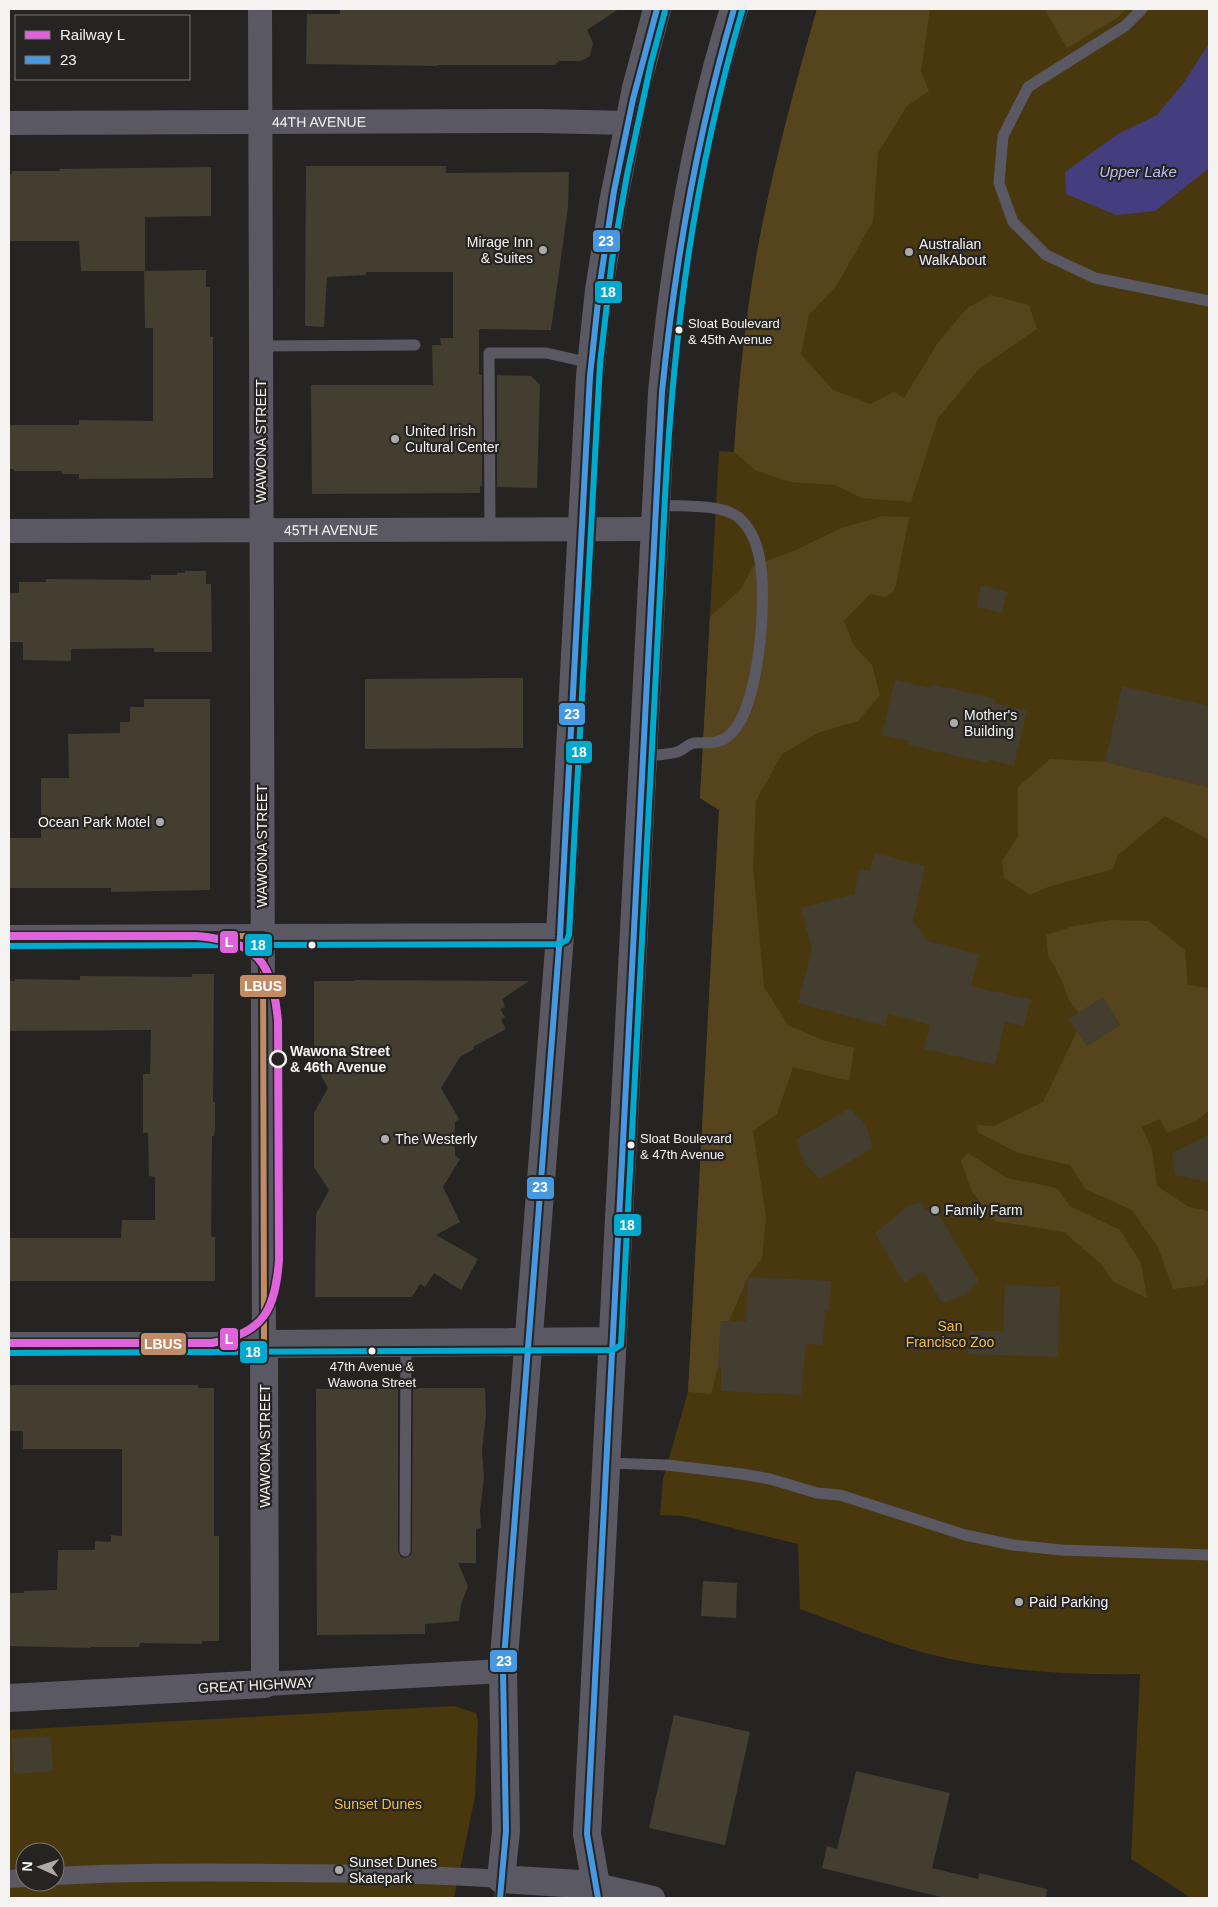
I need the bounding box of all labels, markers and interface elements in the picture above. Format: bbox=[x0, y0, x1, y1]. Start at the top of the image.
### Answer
legend bbox=[15, 15, 190, 80]
text: Railway L bbox=[60, 26, 125, 43]
text: 23 bbox=[60, 51, 77, 68]
street label: 44TH AVENUE bbox=[272, 114, 366, 130]
water label: Upper Lake bbox=[1099, 163, 1177, 180]
line badge: 23 bbox=[592, 229, 621, 253]
text: 23 bbox=[598, 233, 614, 249]
place label: Mirage Inn & Suites bbox=[467, 234, 533, 266]
place label: Australian WalkAbout bbox=[919, 236, 986, 268]
marker: Mirage Inn & Suites bbox=[537, 244, 549, 256]
marker: Australian WalkAbout bbox=[903, 246, 915, 258]
line badge: 18 bbox=[594, 280, 623, 304]
text: 18 bbox=[600, 284, 616, 300]
place label: Sloat Boulevard & 45th Avenue bbox=[688, 316, 780, 347]
marker: Sloat Boulevard & 45th Avenue bbox=[674, 325, 684, 335]
street label: WAWONA STREET bbox=[253, 379, 269, 503]
place label: United Irish Cultural Center bbox=[405, 423, 499, 455]
marker: United Irish Cultural Center bbox=[389, 433, 401, 445]
street label: 45TH AVENUE bbox=[284, 522, 378, 538]
line badge: 23 bbox=[558, 702, 586, 726]
text: 23 bbox=[564, 706, 580, 722]
place label: Mother's Building bbox=[964, 707, 1017, 739]
marker: Mother's Building bbox=[948, 717, 960, 729]
line badge: 18 bbox=[565, 740, 593, 764]
text: 18 bbox=[571, 744, 587, 760]
street label: WAWONA STREET bbox=[254, 784, 270, 908]
place label: Ocean Park Motel bbox=[38, 814, 150, 830]
marker: Ocean Park Motel bbox=[154, 816, 166, 828]
line badge: L bbox=[219, 930, 239, 954]
line badge: 18 bbox=[244, 933, 273, 957]
text: L bbox=[225, 934, 234, 950]
text: 18 bbox=[250, 937, 266, 953]
unlabelled marker bbox=[307, 940, 317, 950]
line badge: LBUS bbox=[239, 974, 287, 998]
text: LBUS bbox=[244, 978, 282, 994]
place label: Wawona Street & 46th Avenue bbox=[290, 1043, 390, 1075]
marker: Wawona Street & 46th Avenue bbox=[269, 1050, 287, 1068]
place label: The Westerly bbox=[395, 1131, 477, 1147]
place label: Sloat Boulevard & 47th Avenue bbox=[640, 1131, 732, 1162]
marker: The Westerly bbox=[379, 1133, 391, 1145]
marker: Sloat Boulevard & 47th Avenue bbox=[626, 1140, 636, 1150]
line badge: 23 bbox=[526, 1176, 555, 1200]
text: 23 bbox=[532, 1179, 548, 1195]
place label: Family Farm bbox=[945, 1202, 1023, 1218]
marker: Family Farm bbox=[929, 1204, 941, 1216]
line badge: 18 bbox=[613, 1213, 642, 1237]
text: 18 bbox=[619, 1217, 635, 1233]
park label: San Francisco Zoo bbox=[906, 1318, 995, 1350]
line badge: L bbox=[219, 1327, 239, 1351]
text: L bbox=[225, 1331, 234, 1347]
line badge: LBUS bbox=[140, 1332, 187, 1356]
text: LBUS bbox=[144, 1336, 182, 1352]
line badge: 18 bbox=[239, 1340, 268, 1364]
text: 18 bbox=[245, 1344, 261, 1360]
marker: 47th Avenue & Wawona Street bbox=[367, 1346, 377, 1356]
place label: 47th Avenue & Wawona Street bbox=[328, 1359, 417, 1390]
street label: WAWONA STREET bbox=[257, 1384, 273, 1508]
place label: Paid Parking bbox=[1029, 1594, 1108, 1610]
marker: Paid Parking bbox=[1013, 1596, 1025, 1608]
line badge: 23 bbox=[489, 1649, 518, 1673]
text: 23 bbox=[496, 1653, 512, 1669]
street label: GREAT HIGHWAY bbox=[198, 1674, 315, 1696]
park label: Sunset Dunes bbox=[334, 1796, 422, 1812]
north arrow bbox=[15, 1842, 65, 1892]
place label: Sunset Dunes Skatepark bbox=[349, 1854, 437, 1886]
text: N bbox=[19, 1861, 35, 1872]
marker: Sunset Dunes Skatepark bbox=[333, 1864, 345, 1876]

